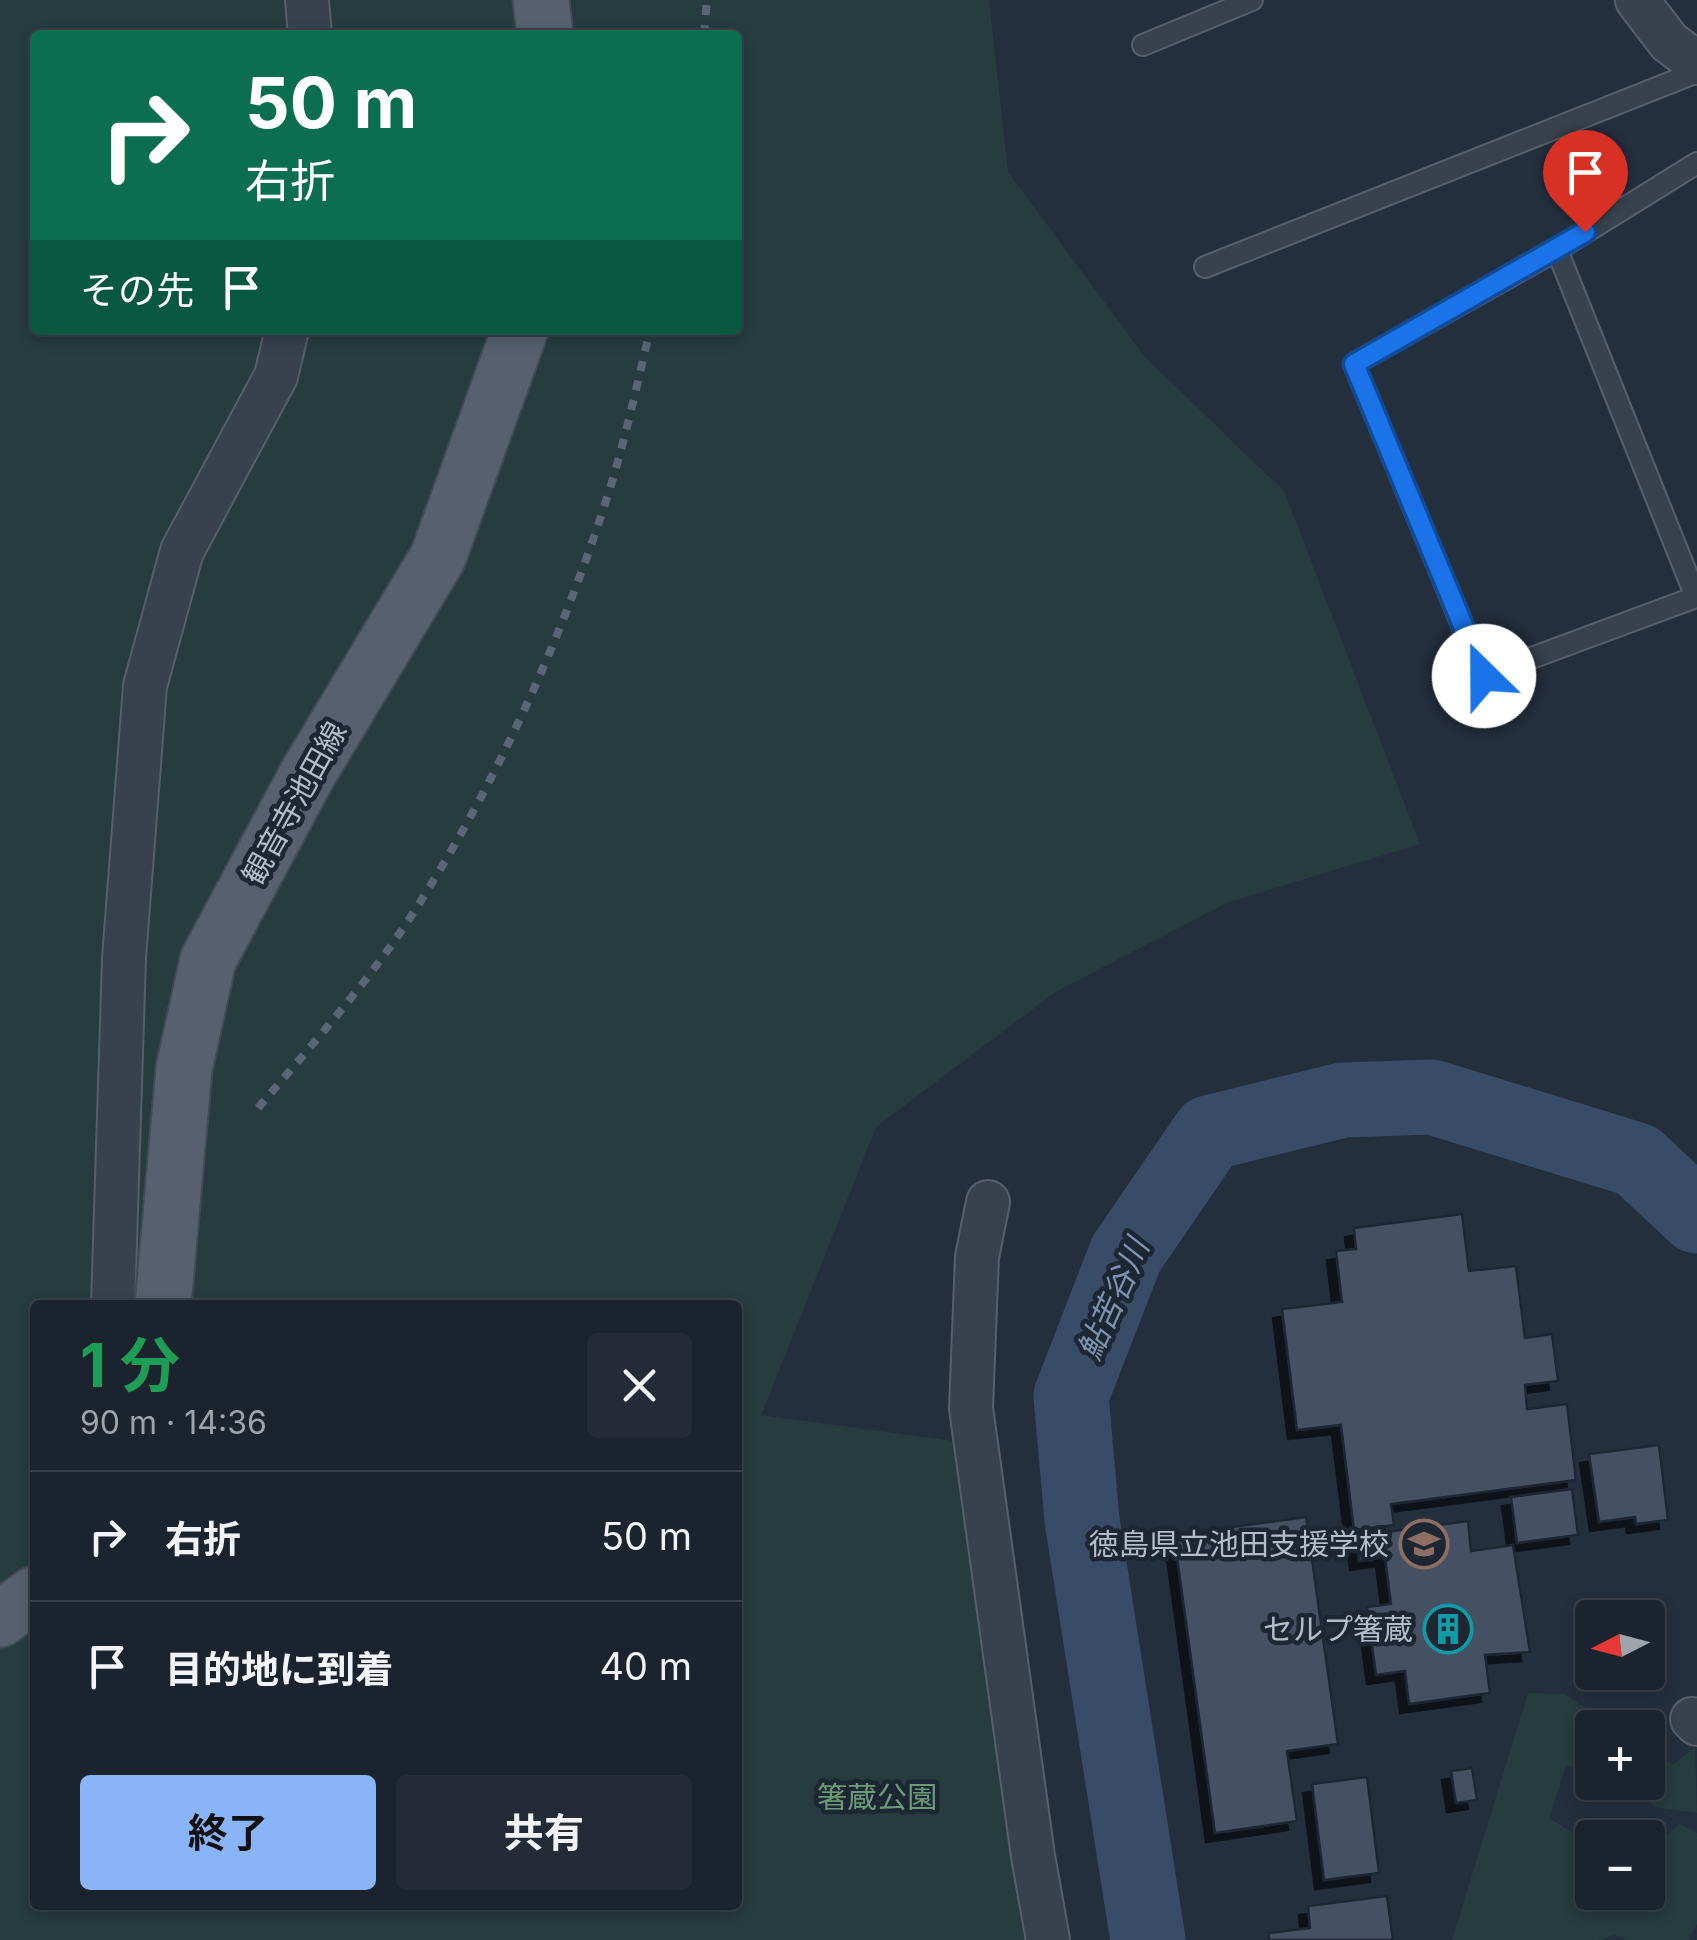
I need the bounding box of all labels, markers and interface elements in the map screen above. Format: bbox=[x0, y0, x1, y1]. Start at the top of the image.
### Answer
text: 50 m bbox=[245, 60, 417, 145]
icon: right bbox=[80, 70, 210, 200]
pin bbox=[1543, 130, 1628, 233]
icon: arrive bbox=[1558, 145, 1613, 200]
text: 右折 bbox=[245, 153, 335, 208]
icon: arrive bbox=[214, 260, 269, 315]
text: その先 bbox=[80, 267, 194, 313]
position arrow bbox=[1432, 624, 1536, 728]
street label: 観音寺池田線 bbox=[235, 716, 353, 890]
water label: 鮎苦谷川 bbox=[1069, 1230, 1158, 1365]
text: 1 分 bbox=[80, 1329, 180, 1401]
button: close bbox=[587, 1333, 692, 1438]
text: 90 m · 14:36 bbox=[80, 1403, 267, 1442]
icon: right bbox=[80, 1509, 135, 1564]
text: 50 m bbox=[601, 1513, 692, 1559]
text: 右折 bbox=[165, 1516, 241, 1562]
school or university icon: 徳島県立池田支援学校 bbox=[1398, 1518, 1450, 1570]
place label: 徳島県立池田支援学校 bbox=[1089, 1526, 1389, 1562]
north arrow bbox=[1575, 1600, 1665, 1690]
map controls bbox=[1575, 1600, 1665, 1910]
building icon: セルプ箸蔵 bbox=[1422, 1603, 1474, 1655]
place label: セルプ箸蔵 bbox=[1263, 1611, 1413, 1647]
icon: arrive bbox=[80, 1639, 135, 1694]
text: 40 m bbox=[600, 1643, 692, 1689]
text: 目的地に到着 bbox=[165, 1646, 393, 1692]
button: + bbox=[1575, 1710, 1665, 1800]
button: 終了 bbox=[80, 1775, 376, 1890]
button: 共有 bbox=[396, 1775, 692, 1890]
park label: 箸蔵公園 bbox=[817, 1779, 937, 1815]
button: − bbox=[1575, 1820, 1665, 1910]

